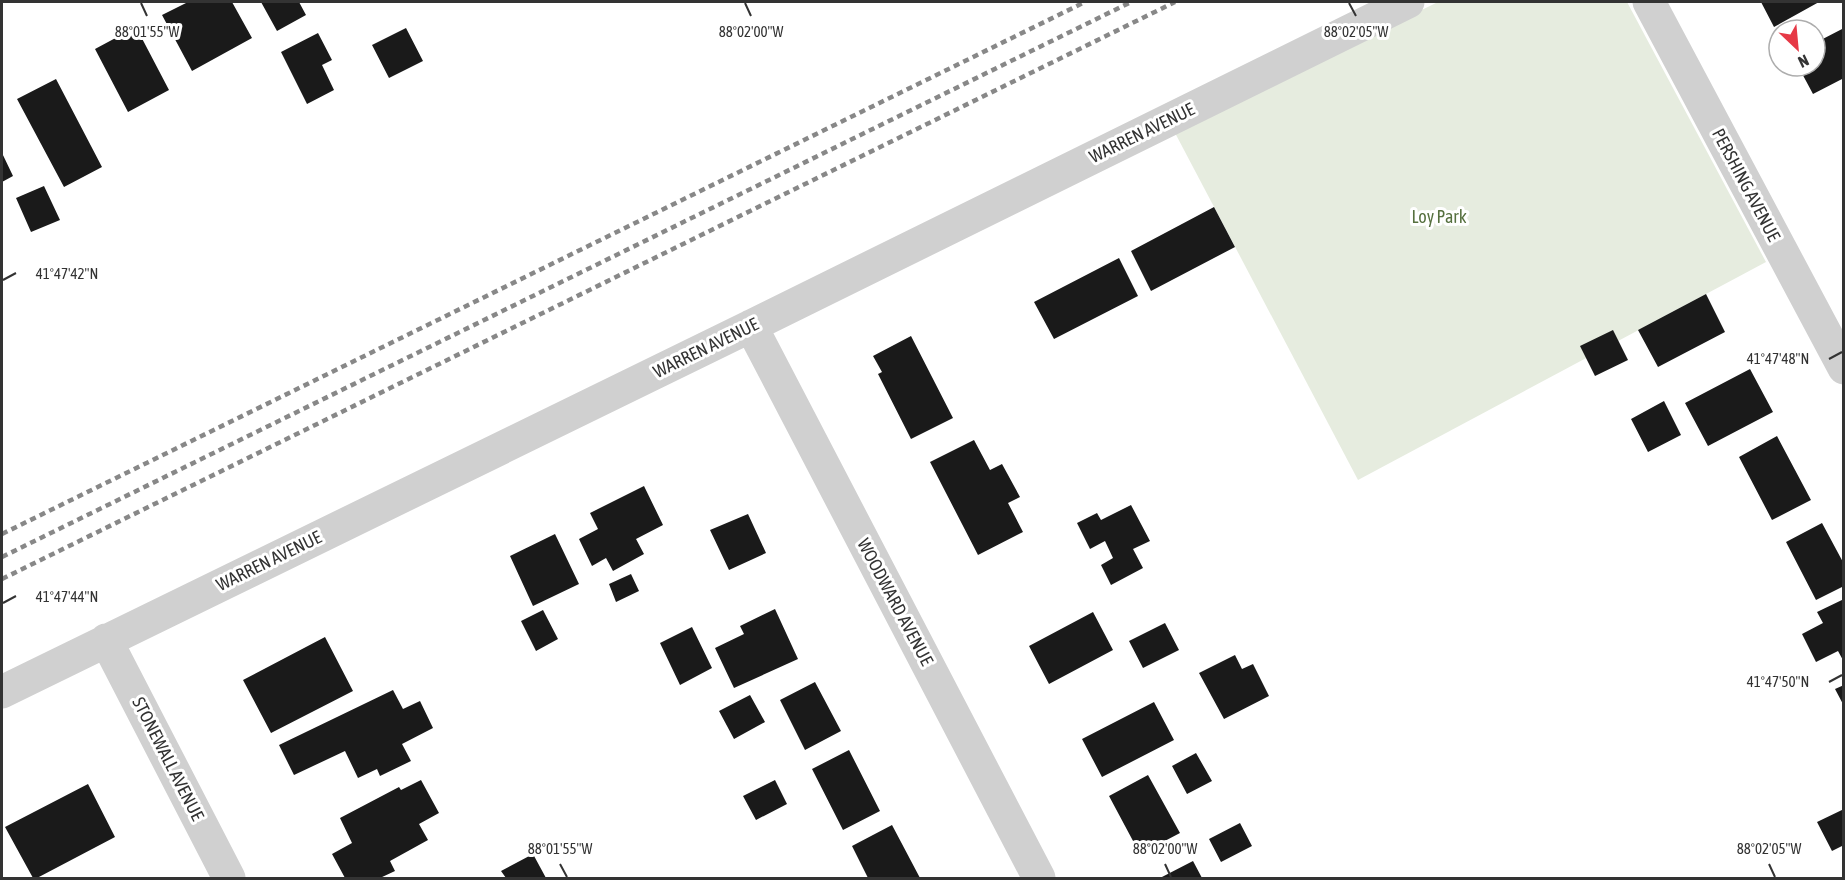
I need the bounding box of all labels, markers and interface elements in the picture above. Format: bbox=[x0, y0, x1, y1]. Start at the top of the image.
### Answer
north arrow bbox=[1767, 18, 1827, 78]
text: 88°01'55"W bbox=[115, 23, 179, 40]
text: 88°02'00"W bbox=[719, 23, 783, 40]
text: 88°02'05"W bbox=[1324, 23, 1388, 40]
text: N bbox=[1795, 51, 1812, 72]
street label: WARREN AVENUE bbox=[1086, 98, 1198, 167]
street label: PERSHING AVENUE bbox=[1708, 125, 1785, 245]
park label: Loy Park bbox=[1411, 206, 1467, 227]
text: 41°47'42"N bbox=[36, 265, 98, 282]
street label: WARREN AVENUE bbox=[650, 313, 762, 382]
text: 41°47'48"N bbox=[1747, 350, 1809, 367]
street label: WARREN AVENUE bbox=[213, 526, 325, 595]
street label: WOODWARD AVENUE bbox=[853, 535, 938, 669]
text: 41°47'44"N bbox=[36, 588, 98, 605]
text: 41°47'50"N bbox=[1747, 673, 1809, 690]
street label: STONEWALL AVENUE bbox=[128, 694, 209, 824]
text: 88°01'55"W bbox=[528, 840, 592, 857]
text: 88°02'00"W bbox=[1133, 840, 1197, 857]
text: 88°02'05"W bbox=[1737, 840, 1801, 857]

